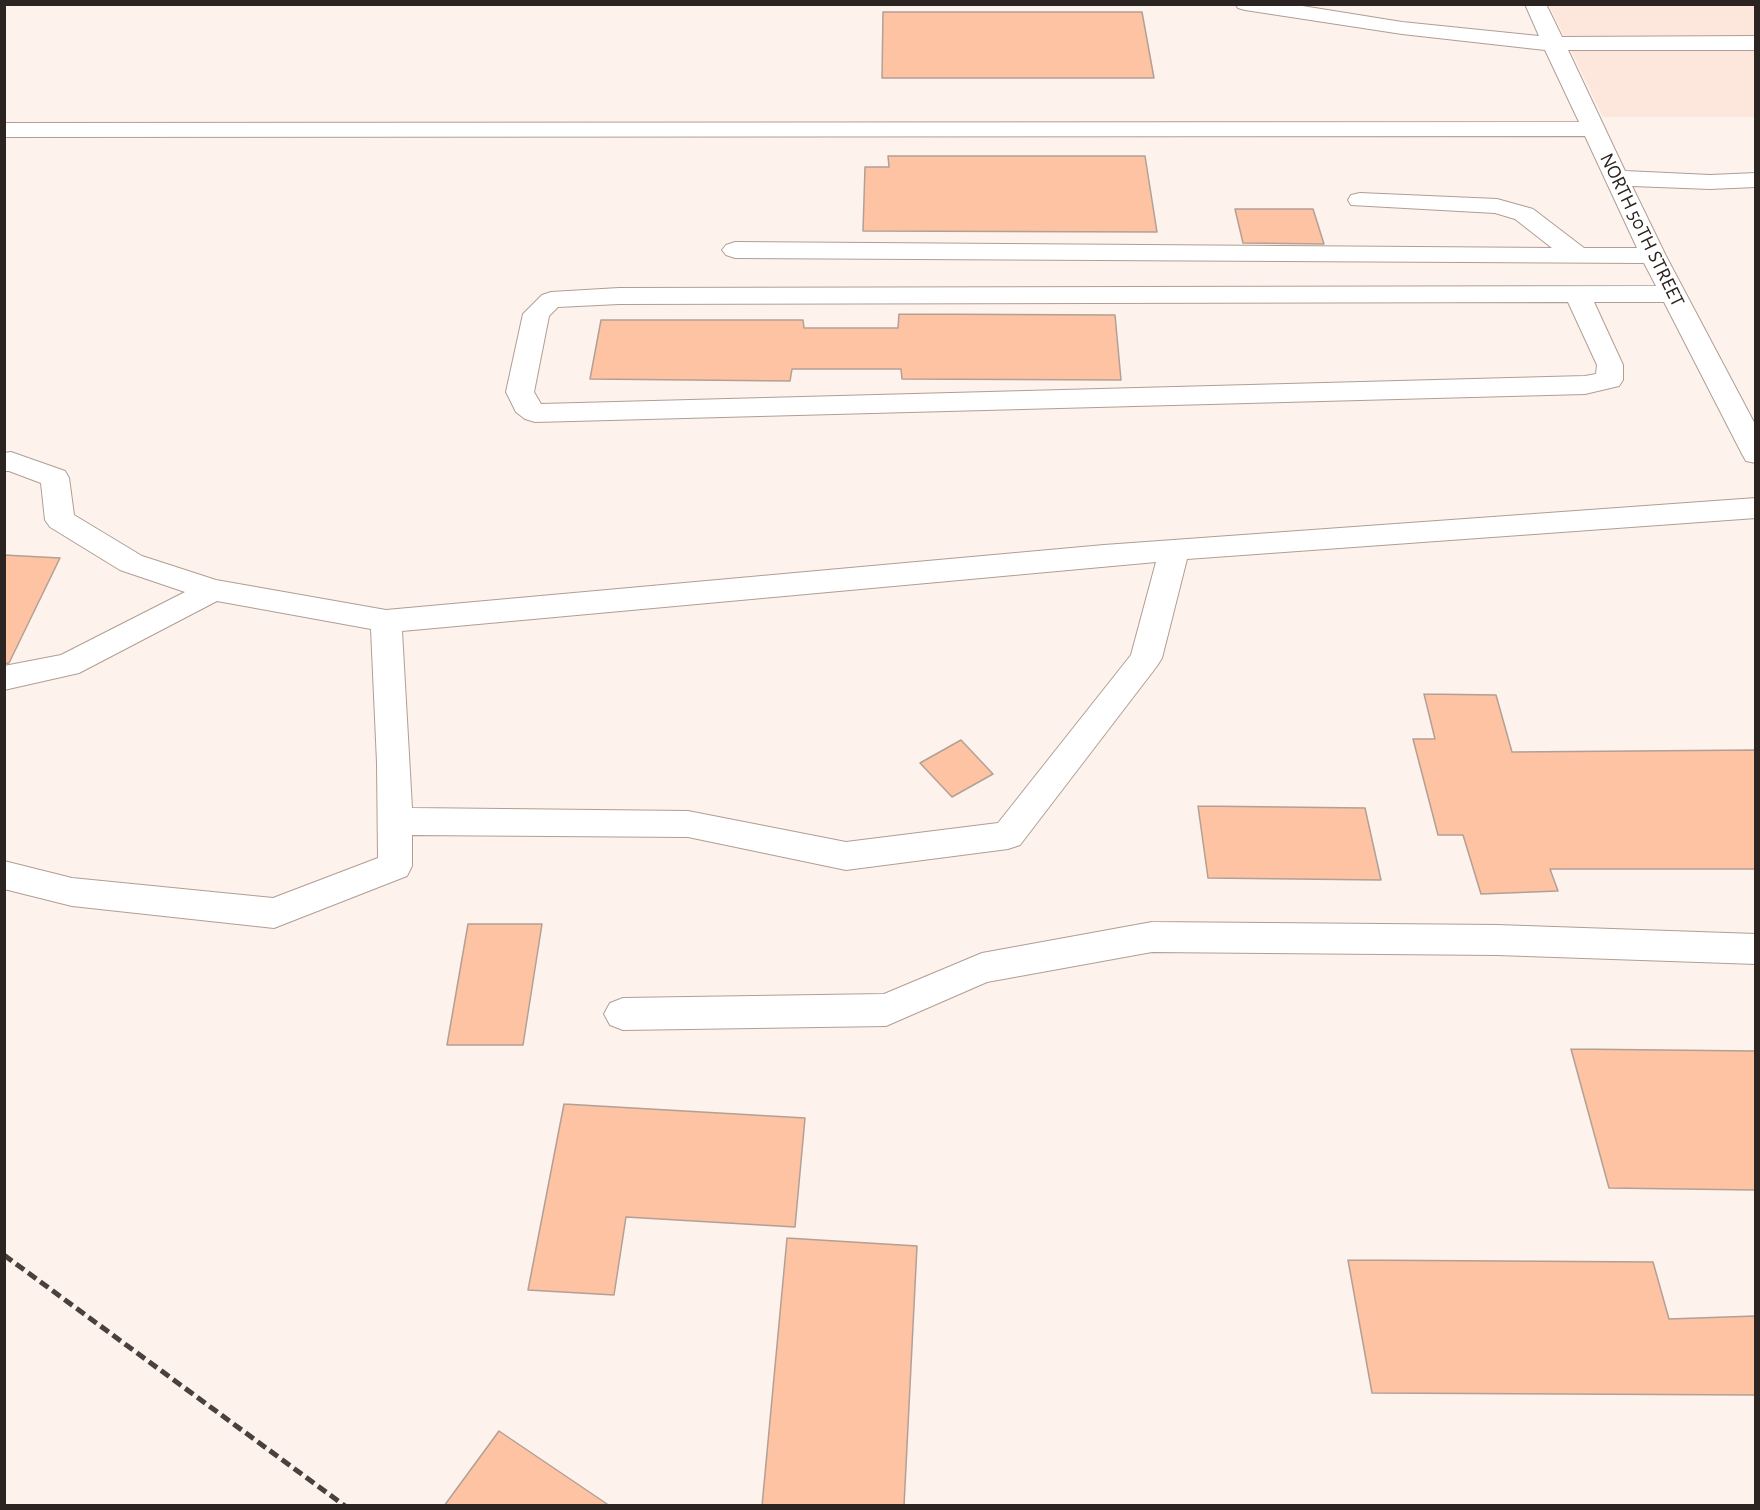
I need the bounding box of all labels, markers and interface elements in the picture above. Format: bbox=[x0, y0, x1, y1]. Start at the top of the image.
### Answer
street label: NORTH 50TH STREET bbox=[1594, 149, 1690, 311]

